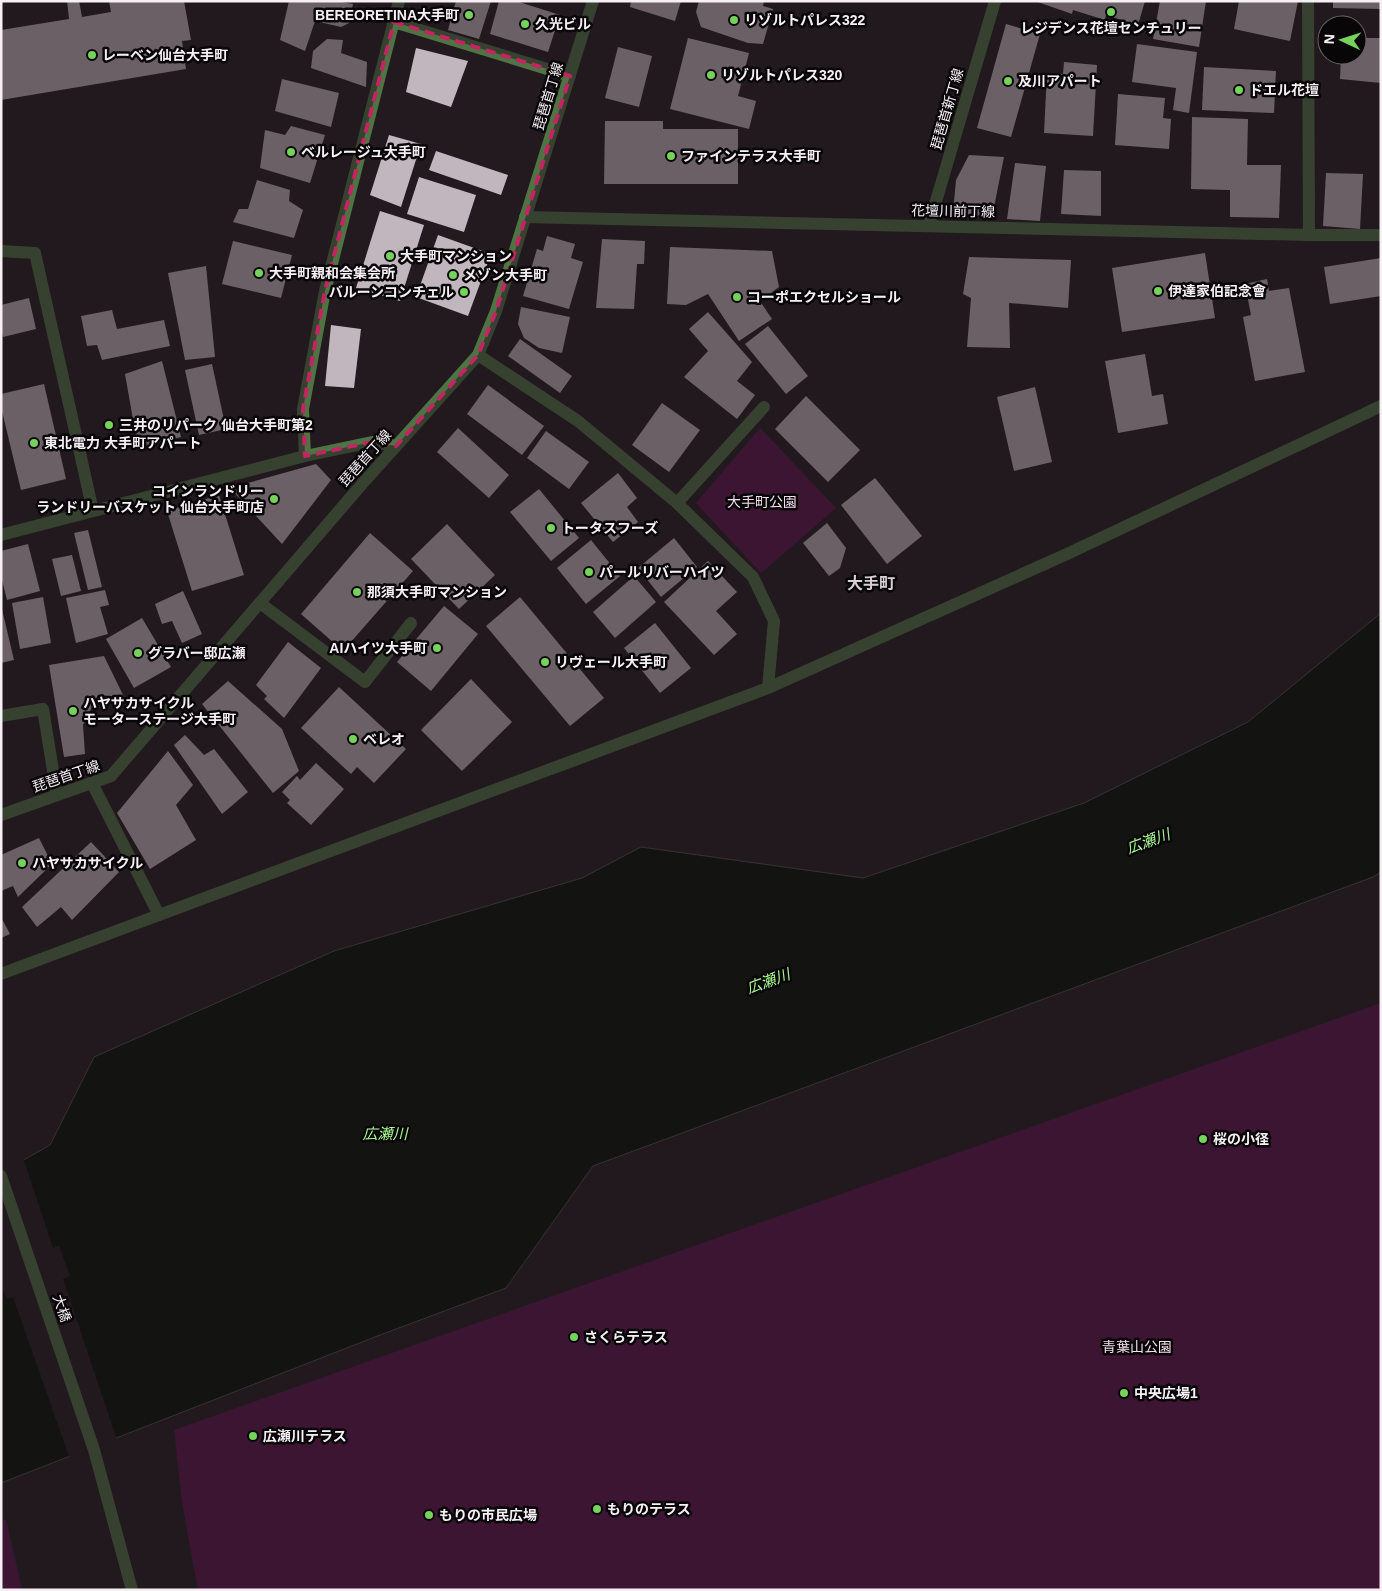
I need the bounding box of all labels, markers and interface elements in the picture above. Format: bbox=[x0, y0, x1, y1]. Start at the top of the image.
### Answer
marker: レジデンス花壇センチュリー bbox=[1105, 6, 1117, 18]
place label: BEREORETINA大手町 bbox=[315, 7, 459, 23]
marker: BEREORETINA大手町 bbox=[463, 9, 475, 21]
place label: リゾルトパレス322 bbox=[744, 12, 866, 28]
marker: リゾルトパレス322 bbox=[728, 14, 740, 26]
north arrow bbox=[1317, 15, 1367, 65]
place label: 久光ビル bbox=[535, 16, 591, 32]
marker: 久光ビル bbox=[519, 18, 531, 30]
place label: レジデンス花壇センチュリー bbox=[1020, 20, 1202, 36]
text: N bbox=[1321, 33, 1337, 45]
place label: レーベン仙台大手町 bbox=[102, 47, 228, 63]
marker: レーベン仙台大手町 bbox=[86, 49, 98, 61]
street label: 琵琶首丁線 bbox=[530, 60, 566, 132]
street label: 琵琶首新丁線 bbox=[928, 66, 966, 152]
place label: リゾルトパレス320 bbox=[721, 67, 843, 83]
marker: リゾルトパレス320 bbox=[705, 69, 717, 81]
place label: 及川アパート bbox=[1018, 73, 1102, 89]
marker: 及川アパート bbox=[1002, 75, 1014, 87]
place label: ドエル花壇 bbox=[1249, 82, 1319, 98]
marker: ドエル花壇 bbox=[1233, 84, 1245, 96]
place label: ベルレージュ大手町 bbox=[301, 144, 426, 160]
marker: ベルレージュ大手町 bbox=[285, 146, 297, 158]
place label: ファインテラス大手町 bbox=[681, 148, 821, 164]
marker: ファインテラス大手町 bbox=[665, 150, 677, 162]
street label: 花壇川前丁線 bbox=[911, 202, 995, 220]
place label: 大手町マンション bbox=[400, 248, 512, 264]
marker: 大手町マンション bbox=[384, 250, 396, 262]
place label: 大手町親和会集会所 bbox=[269, 265, 395, 281]
marker: 大手町親和会集会所 bbox=[253, 267, 265, 279]
place label: メゾン大手町 bbox=[463, 267, 547, 283]
marker: メゾン大手町 bbox=[447, 269, 459, 281]
place label: 伊達家伯記念會 bbox=[1168, 283, 1266, 299]
place label: バルーンコンチェル bbox=[329, 284, 454, 300]
marker: 伊達家伯記念會 bbox=[1152, 285, 1164, 297]
marker: バルーンコンチェル bbox=[458, 286, 470, 298]
place label: コーポエクセルショール bbox=[747, 289, 901, 305]
marker: コーポエクセルショール bbox=[731, 291, 743, 303]
place label: 三井のリパーク 仙台大手町第2 bbox=[119, 417, 313, 433]
marker: 三井のリパーク 仙台大手町第2 bbox=[103, 419, 115, 431]
street label: 琵琶首丁線 bbox=[336, 427, 394, 489]
place label: 東北電力 大手町アパート bbox=[44, 435, 202, 451]
marker: 東北電力 大手町アパート bbox=[28, 437, 40, 449]
place label: コインランドリー ランドリーバスケット 仙台大手町店 bbox=[36, 483, 264, 515]
marker: コインランドリー ランドリーバスケット 仙台大手町店 bbox=[268, 493, 280, 505]
park label: 大手町公園 bbox=[727, 494, 797, 510]
place label: トータスフーズ bbox=[561, 520, 658, 536]
marker: トータスフーズ bbox=[545, 522, 557, 534]
place label: パールリバーハイツ bbox=[599, 564, 724, 580]
marker: パールリバーハイツ bbox=[583, 566, 595, 578]
district label: 大手町 bbox=[847, 575, 895, 592]
place label: 那須大手町マンション bbox=[367, 584, 507, 600]
marker: 那須大手町マンション bbox=[351, 586, 363, 598]
place label: AIハイツ大手町 bbox=[329, 640, 427, 656]
marker: AIハイツ大手町 bbox=[431, 642, 443, 654]
place label: グラバー邸広瀬 bbox=[148, 645, 246, 661]
marker: グラバー邸広瀬 bbox=[132, 647, 144, 659]
place label: リヴェール大手町 bbox=[555, 654, 667, 670]
marker: リヴェール大手町 bbox=[539, 656, 551, 668]
place label: ハヤサカサイクル モーターステージ大手町 bbox=[83, 695, 236, 727]
marker: ハヤサカサイクル モーターステージ大手町 bbox=[67, 705, 79, 717]
place label: ベレオ bbox=[363, 731, 405, 747]
marker: ベレオ bbox=[347, 733, 359, 745]
street label: 琵琶首丁線 bbox=[30, 757, 102, 795]
water label: 広瀬川 bbox=[1124, 825, 1174, 857]
place label: ハヤサカサイクル bbox=[32, 855, 143, 871]
marker: ハヤサカサイクル bbox=[16, 857, 28, 869]
water label: 広瀬川 bbox=[744, 965, 794, 997]
water label: 広瀬川 bbox=[362, 1125, 409, 1142]
place label: 桜の小径 bbox=[1213, 1131, 1269, 1147]
marker: 桜の小径 bbox=[1197, 1133, 1209, 1145]
street label: 大橋 bbox=[50, 1292, 74, 1324]
place label: さくらテラス bbox=[584, 1329, 668, 1345]
marker: さくらテラス bbox=[568, 1331, 580, 1343]
park label: 青葉山公園 bbox=[1102, 1339, 1172, 1355]
place label: 中央広場1 bbox=[1134, 1385, 1198, 1401]
marker: 中央広場1 bbox=[1118, 1387, 1130, 1399]
place label: 広瀬川テラス bbox=[263, 1428, 347, 1444]
marker: 広瀬川テラス bbox=[247, 1430, 259, 1442]
place label: もりのテラス bbox=[607, 1501, 691, 1517]
marker: もりのテラス bbox=[591, 1503, 603, 1515]
place label: もりの市民広場 bbox=[439, 1507, 537, 1523]
marker: もりの市民広場 bbox=[423, 1509, 435, 1521]

